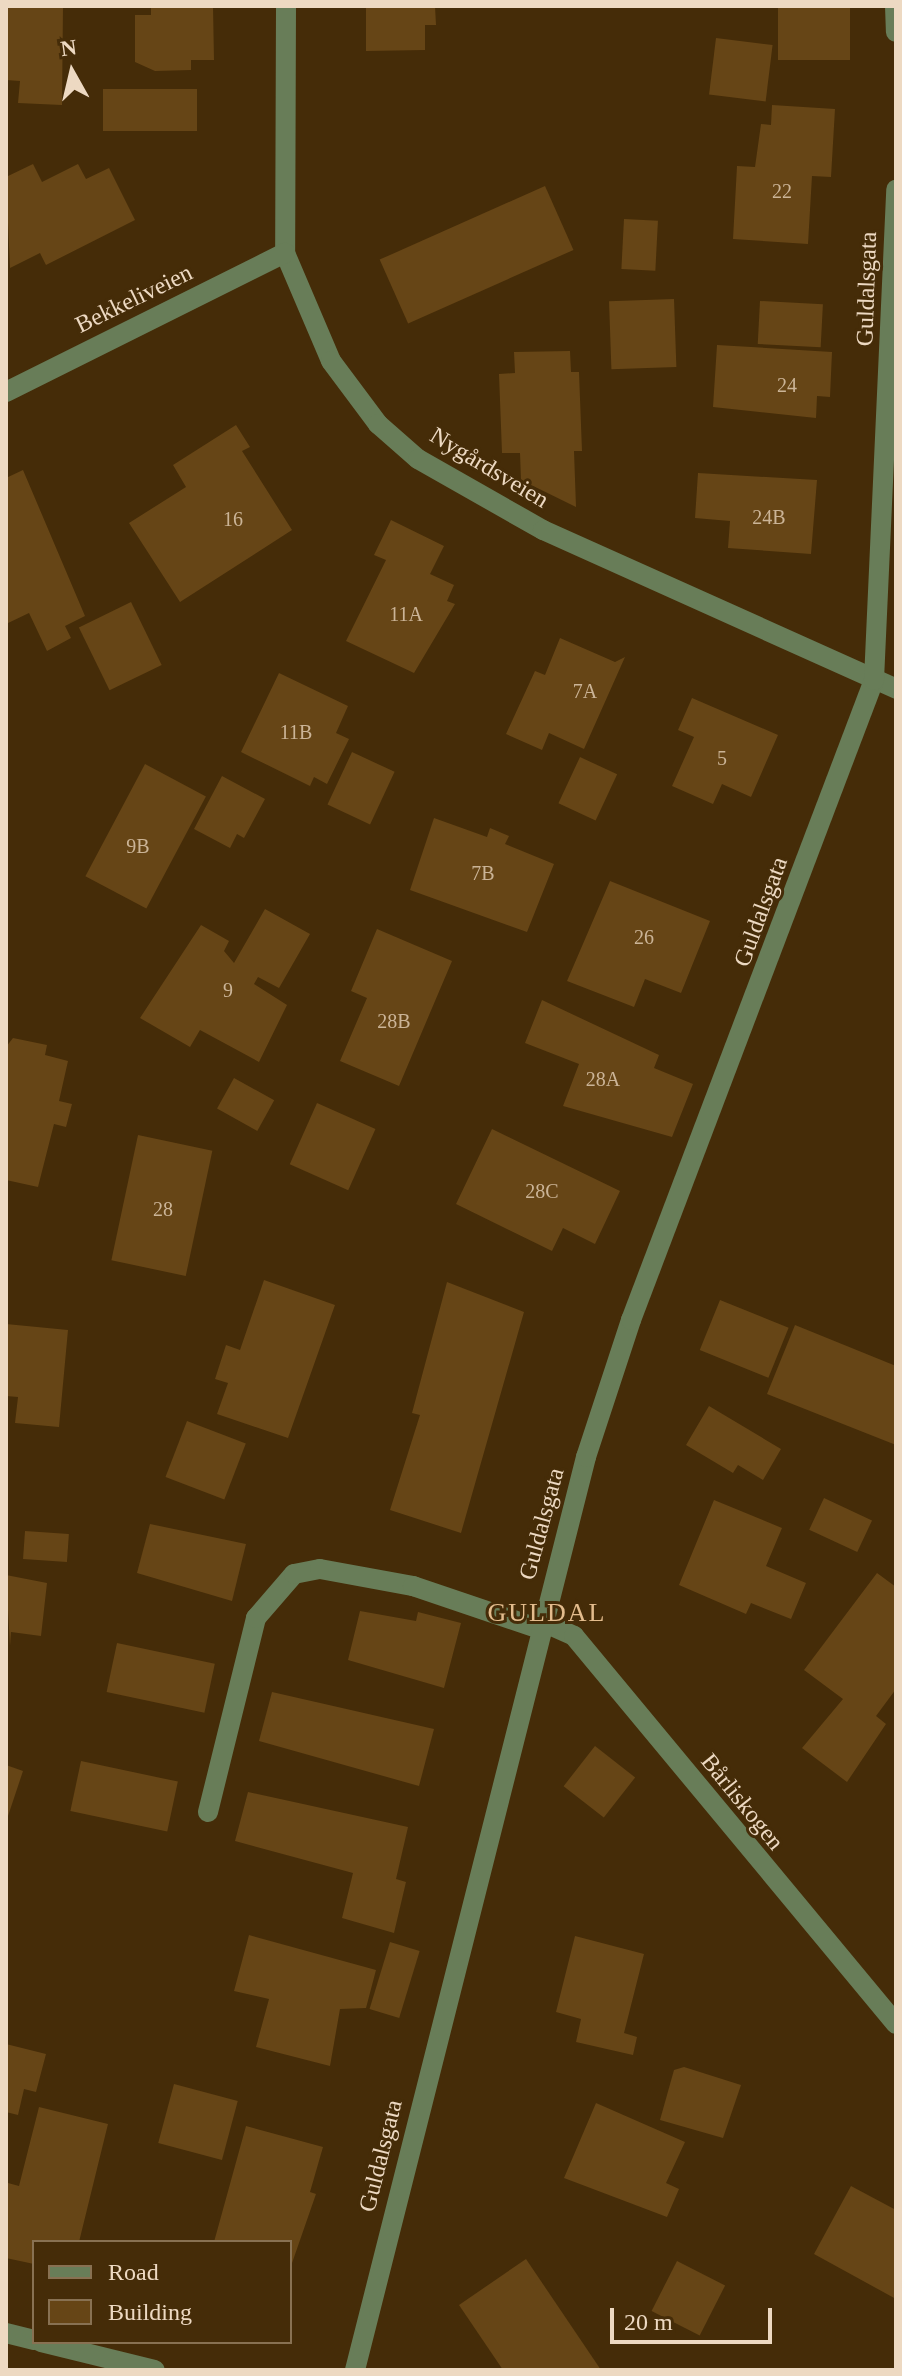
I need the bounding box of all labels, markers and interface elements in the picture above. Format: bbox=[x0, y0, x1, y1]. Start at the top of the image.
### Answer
north arrow bbox=[32, 32, 112, 112]
text: N bbox=[59, 34, 78, 61]
house number: 22 bbox=[772, 179, 792, 203]
street label: Guldalsgata bbox=[851, 231, 883, 347]
street label: Bekkeliveien bbox=[71, 258, 197, 340]
house number: 24 bbox=[777, 373, 797, 397]
street label: Nygårdsveien bbox=[424, 421, 554, 515]
house number: 24B bbox=[752, 505, 786, 529]
house number: 16 bbox=[223, 507, 243, 531]
house number: 11A bbox=[389, 602, 423, 626]
house number: 7A bbox=[573, 679, 597, 703]
house number: 11B bbox=[280, 720, 312, 744]
house number: 5 bbox=[717, 746, 727, 770]
house number: 9B bbox=[126, 834, 150, 858]
street label: Guldalsgata bbox=[728, 853, 794, 971]
house number: 7B bbox=[471, 861, 495, 885]
house number: 26 bbox=[634, 925, 654, 949]
house number: 9 bbox=[223, 978, 233, 1002]
house number: 28B bbox=[377, 1009, 411, 1033]
house number: 28A bbox=[586, 1067, 620, 1091]
house number: 28C bbox=[525, 1179, 559, 1203]
house number: 28 bbox=[153, 1197, 173, 1221]
street label: Guldalsgata bbox=[513, 1465, 571, 1583]
district label: GULDAL bbox=[488, 1597, 606, 1629]
street label: Bårliskogen bbox=[694, 1748, 790, 1856]
street label: Guldalsgata bbox=[353, 2097, 409, 2215]
legend bbox=[32, 2240, 292, 2344]
text: Road bbox=[108, 2259, 159, 2285]
scale bar bbox=[614, 2292, 776, 2342]
text: Building bbox=[108, 2299, 192, 2325]
text: 20 m bbox=[624, 2309, 673, 2335]

